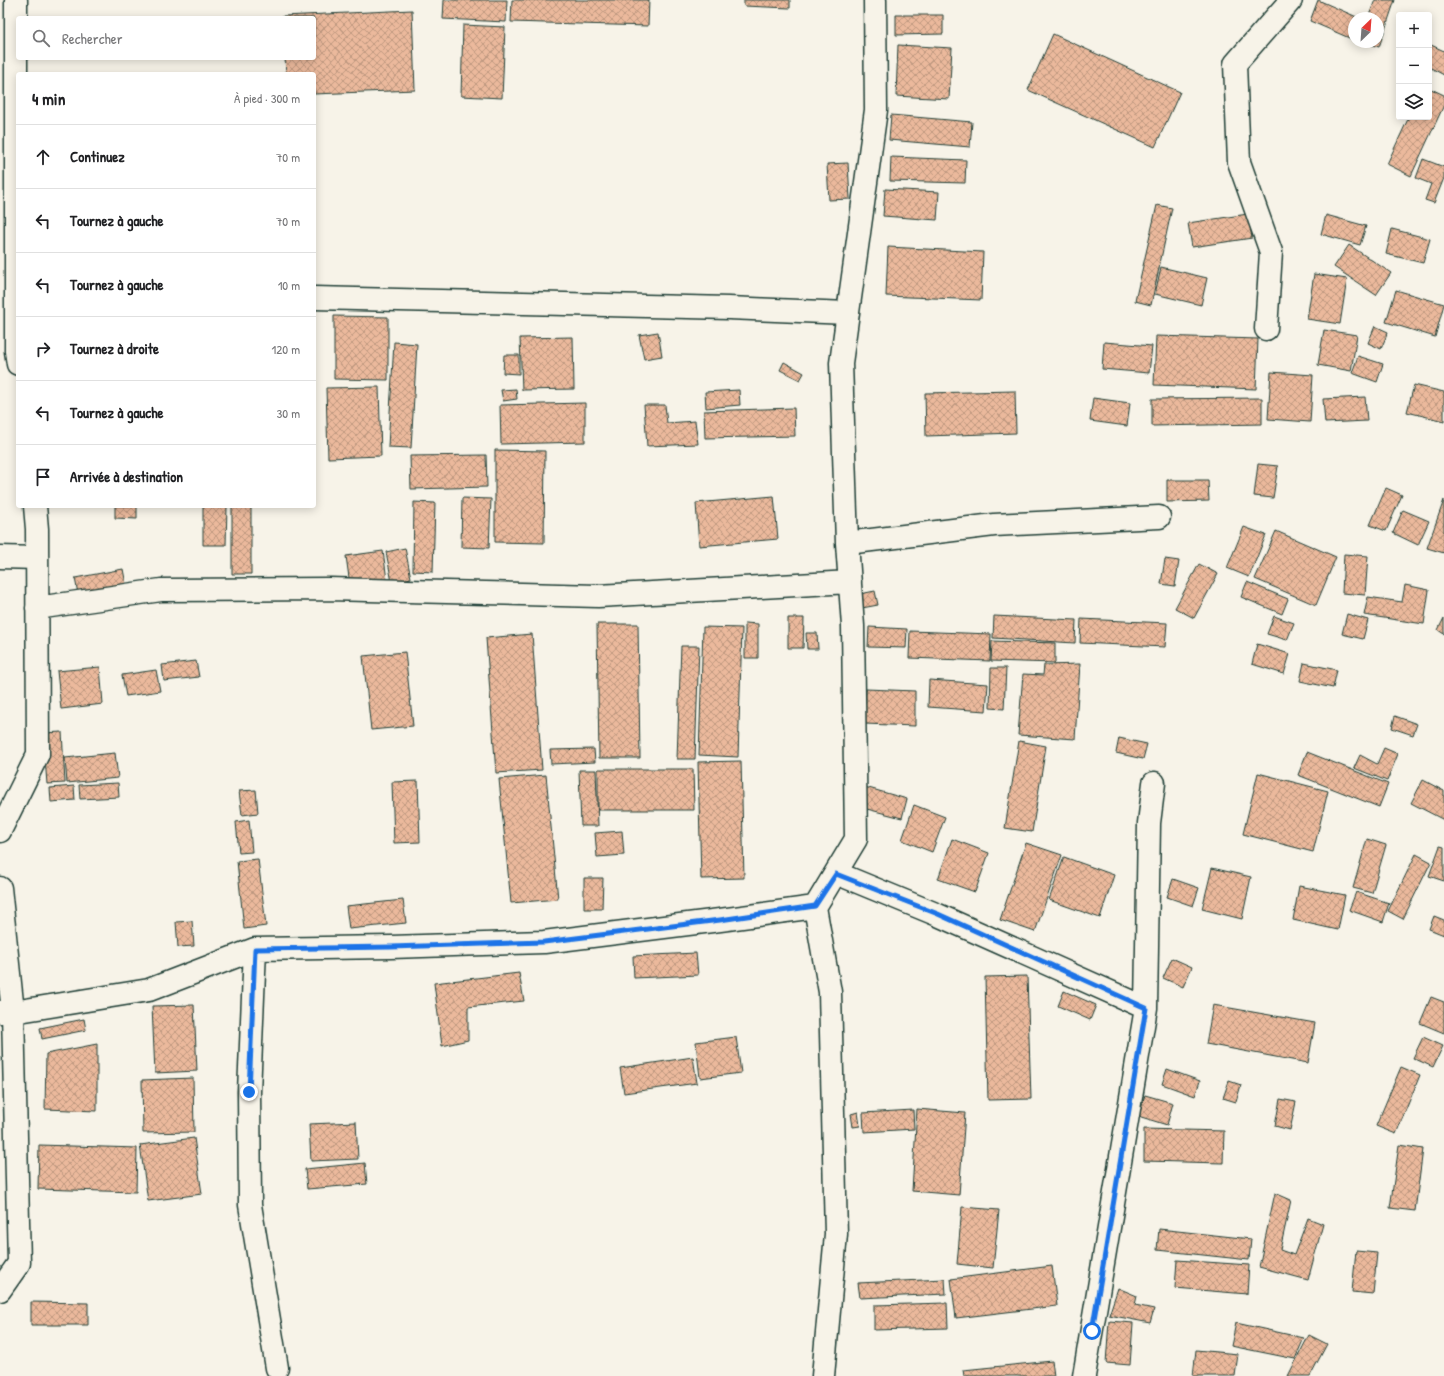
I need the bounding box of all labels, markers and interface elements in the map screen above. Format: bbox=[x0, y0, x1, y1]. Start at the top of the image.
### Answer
north arrow bbox=[1348, 12, 1384, 48]
map controls bbox=[1396, 12, 1432, 120]
button: + bbox=[1396, 12, 1432, 48]
search box bbox=[16, 16, 316, 60]
icon: search bbox=[30, 27, 52, 49]
text: Rechercher bbox=[62, 28, 123, 49]
button: − bbox=[1396, 48, 1432, 84]
button: layers bbox=[1396, 84, 1432, 120]
text: 4 min bbox=[32, 87, 65, 110]
text: À pied · 300 m bbox=[234, 89, 300, 107]
icon: ahead bbox=[32, 146, 54, 168]
text: Continuez bbox=[70, 146, 125, 167]
text: 70 m bbox=[276, 148, 300, 166]
icon: left bbox=[32, 210, 54, 232]
text: Tournez à gauche bbox=[70, 210, 163, 231]
text: 70 m bbox=[276, 212, 300, 230]
icon: left bbox=[32, 274, 54, 296]
text: Tournez à gauche bbox=[70, 274, 163, 295]
text: 10 m bbox=[278, 276, 300, 294]
icon: right bbox=[32, 338, 54, 360]
text: Tournez à droite bbox=[70, 338, 159, 359]
text: 120 m bbox=[272, 340, 300, 358]
icon: left bbox=[32, 402, 54, 424]
text: Tournez à gauche bbox=[70, 402, 163, 423]
text: 30 m bbox=[277, 404, 300, 422]
icon: arrive bbox=[32, 466, 54, 488]
text: Arrivée à destination bbox=[70, 466, 183, 487]
route end bbox=[240, 1083, 258, 1101]
route start bbox=[1083, 1322, 1101, 1340]

